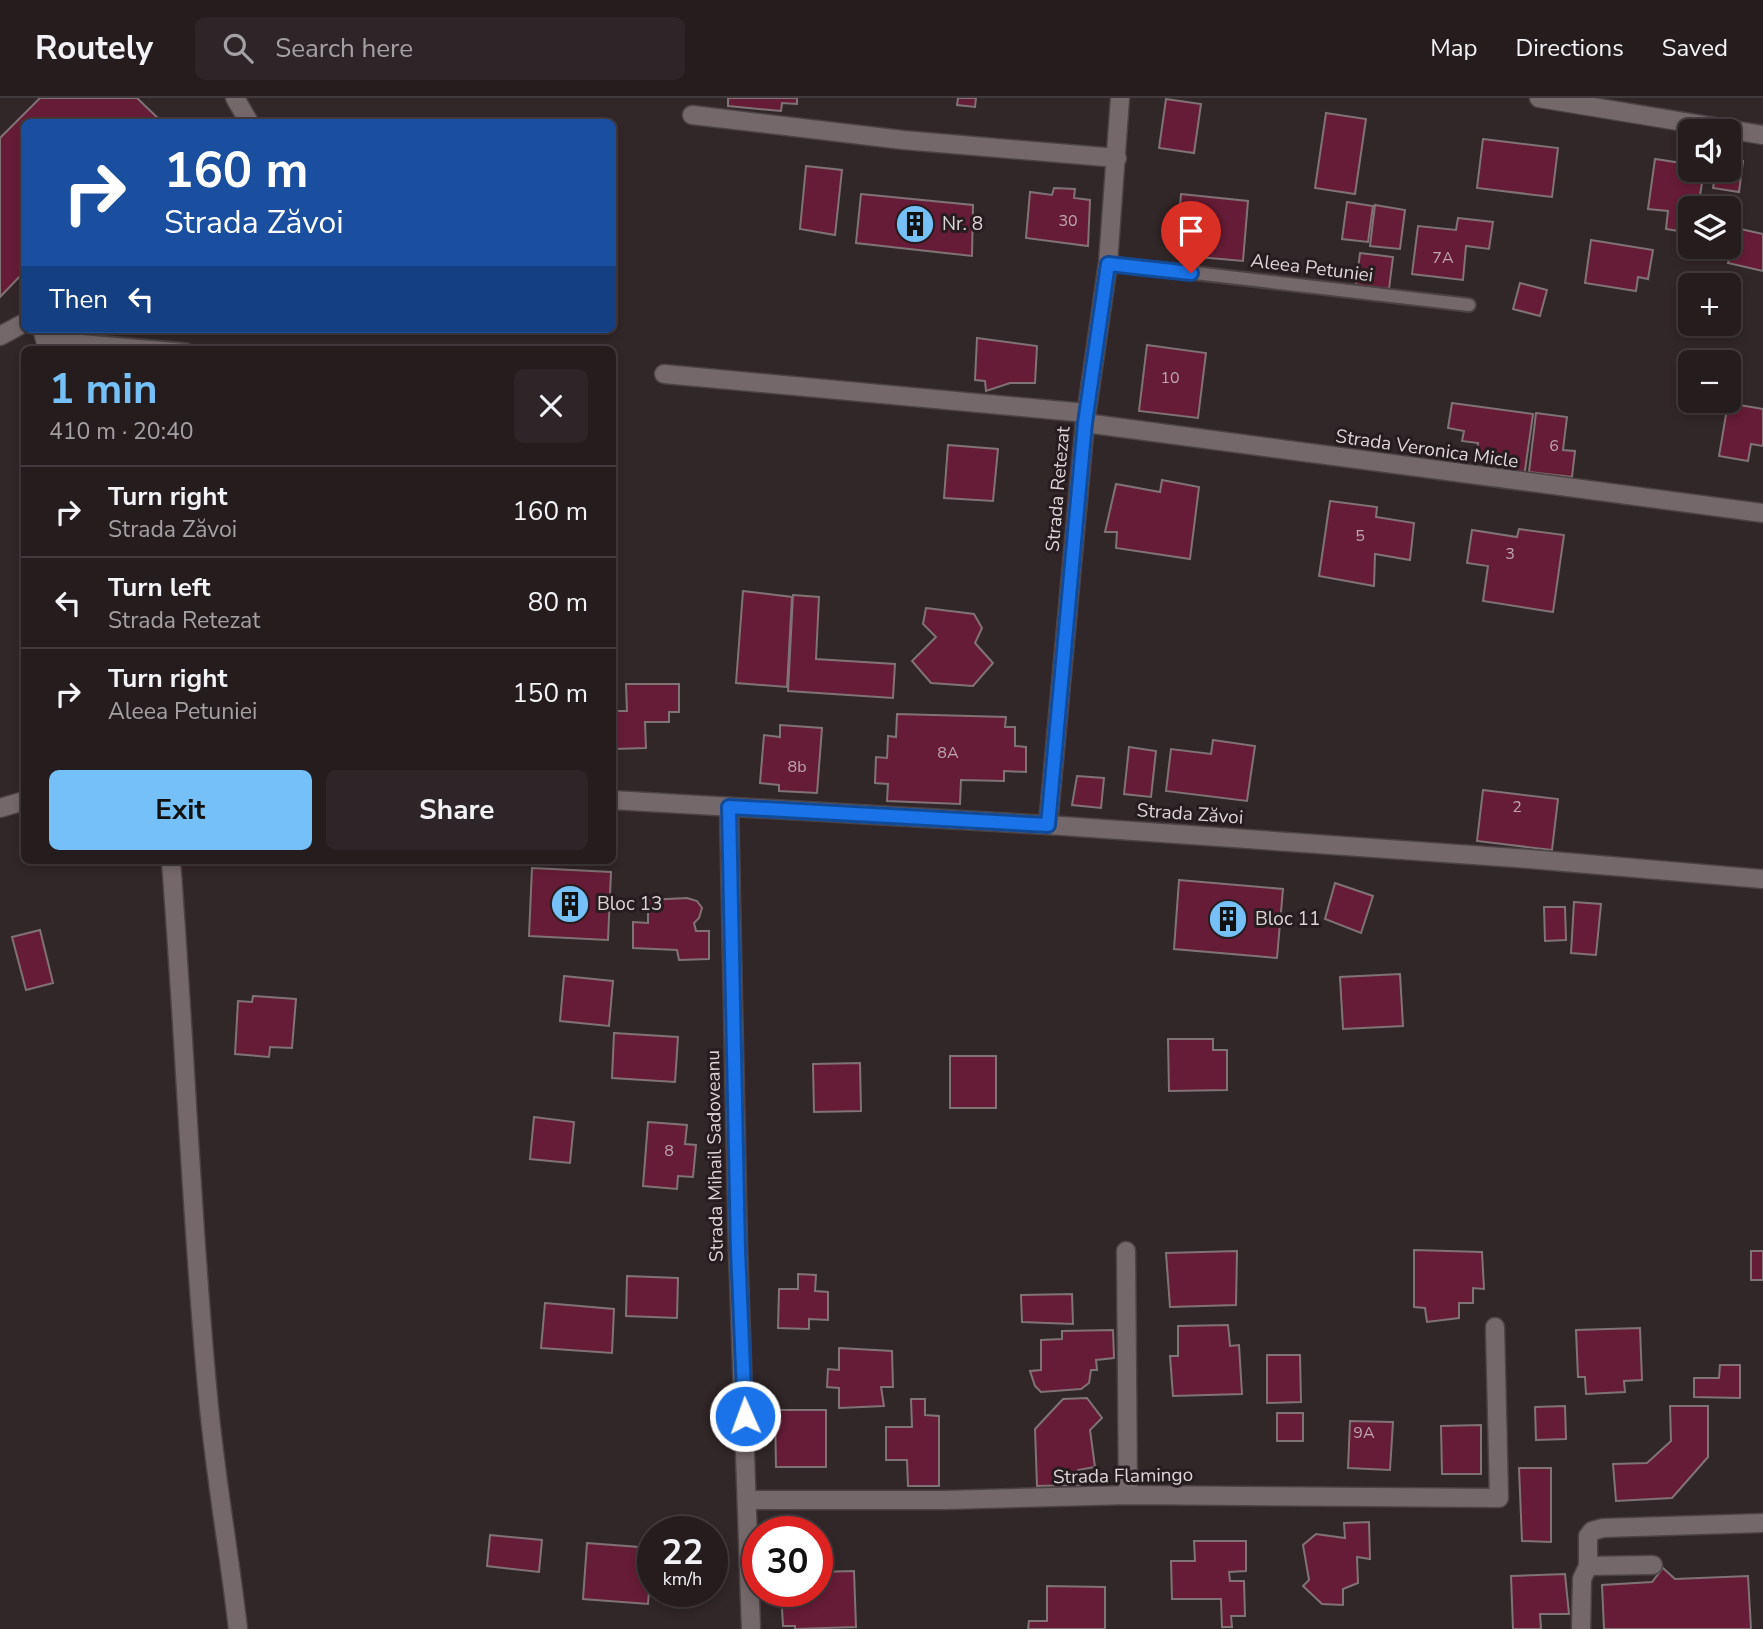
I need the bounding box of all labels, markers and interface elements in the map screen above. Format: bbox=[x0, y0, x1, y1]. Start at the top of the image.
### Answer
search box bbox=[195, 17, 685, 80]
text: Routely bbox=[35, 26, 153, 71]
icon: search bbox=[219, 29, 257, 67]
text: Search here bbox=[275, 31, 413, 66]
text: Map bbox=[1430, 32, 1477, 64]
text: Directions bbox=[1515, 32, 1624, 64]
text: Saved bbox=[1662, 32, 1728, 64]
map controls bbox=[1678, 119, 1741, 413]
button: sound bbox=[1678, 119, 1741, 182]
text: 160 m bbox=[164, 137, 308, 204]
icon: right bbox=[49, 147, 140, 238]
button: layers bbox=[1678, 196, 1741, 259]
text: Strada Zăvoi bbox=[164, 201, 344, 244]
pin bbox=[1161, 201, 1221, 273]
building icon: Nr. 8 bbox=[894, 203, 936, 245]
house number: 30 bbox=[1058, 210, 1078, 232]
place label: Nr. 8 bbox=[942, 211, 983, 237]
icon: arrive bbox=[1172, 212, 1210, 250]
house number: 7A bbox=[1432, 247, 1454, 269]
street label: Aleea Petuniei bbox=[1249, 248, 1375, 288]
button: + bbox=[1678, 273, 1741, 336]
icon: left bbox=[122, 280, 160, 318]
text: Then bbox=[49, 282, 108, 317]
button: − bbox=[1678, 350, 1741, 413]
text: 1 min bbox=[49, 361, 158, 418]
house number: 10 bbox=[1160, 367, 1180, 389]
button: close bbox=[514, 369, 588, 443]
text: 410 m · 20:40 bbox=[49, 416, 194, 447]
street label: Strada Veronica Micle bbox=[1334, 423, 1520, 475]
street label: Strada Retezat bbox=[1040, 425, 1076, 553]
house number: 6 bbox=[1549, 435, 1559, 457]
text: Turn right bbox=[108, 479, 227, 514]
icon: right bbox=[49, 493, 87, 531]
text: 160 m bbox=[512, 494, 588, 529]
text: Strada Zăvoi bbox=[108, 514, 237, 545]
house number: 5 bbox=[1355, 525, 1365, 547]
house number: 3 bbox=[1505, 543, 1515, 565]
text: Turn left bbox=[108, 570, 211, 605]
icon: left bbox=[49, 584, 87, 622]
text: 80 m bbox=[528, 585, 588, 620]
text: Strada Retezat bbox=[108, 605, 260, 636]
text: Turn right bbox=[108, 661, 227, 696]
icon: right bbox=[49, 675, 87, 713]
text: 150 m bbox=[512, 676, 588, 711]
text: Aleea Petuniei bbox=[108, 696, 257, 727]
house number: 8A bbox=[937, 742, 959, 764]
house number: 8b bbox=[788, 756, 806, 778]
button: Exit bbox=[49, 770, 312, 850]
button: Share bbox=[326, 770, 588, 850]
house number: 2 bbox=[1512, 796, 1522, 818]
street label: Strada Zăvoi bbox=[1136, 797, 1244, 831]
building icon: Bloc 13 bbox=[549, 883, 591, 925]
place label: Bloc 13 bbox=[597, 891, 662, 917]
building icon: Bloc 11 bbox=[1207, 898, 1249, 940]
place label: Bloc 11 bbox=[1255, 906, 1320, 932]
street label: Strada Mihail Sadoveanu bbox=[700, 1050, 730, 1262]
house number: 8 bbox=[664, 1140, 674, 1162]
position arrow bbox=[708, 1379, 782, 1453]
house number: 9A bbox=[1353, 1422, 1375, 1444]
street label: Strada Flamingo bbox=[1053, 1462, 1193, 1490]
speed limit sign: 30 bbox=[742, 1516, 833, 1607]
text: 22 bbox=[661, 1529, 704, 1576]
text: km/h bbox=[663, 1567, 702, 1591]

